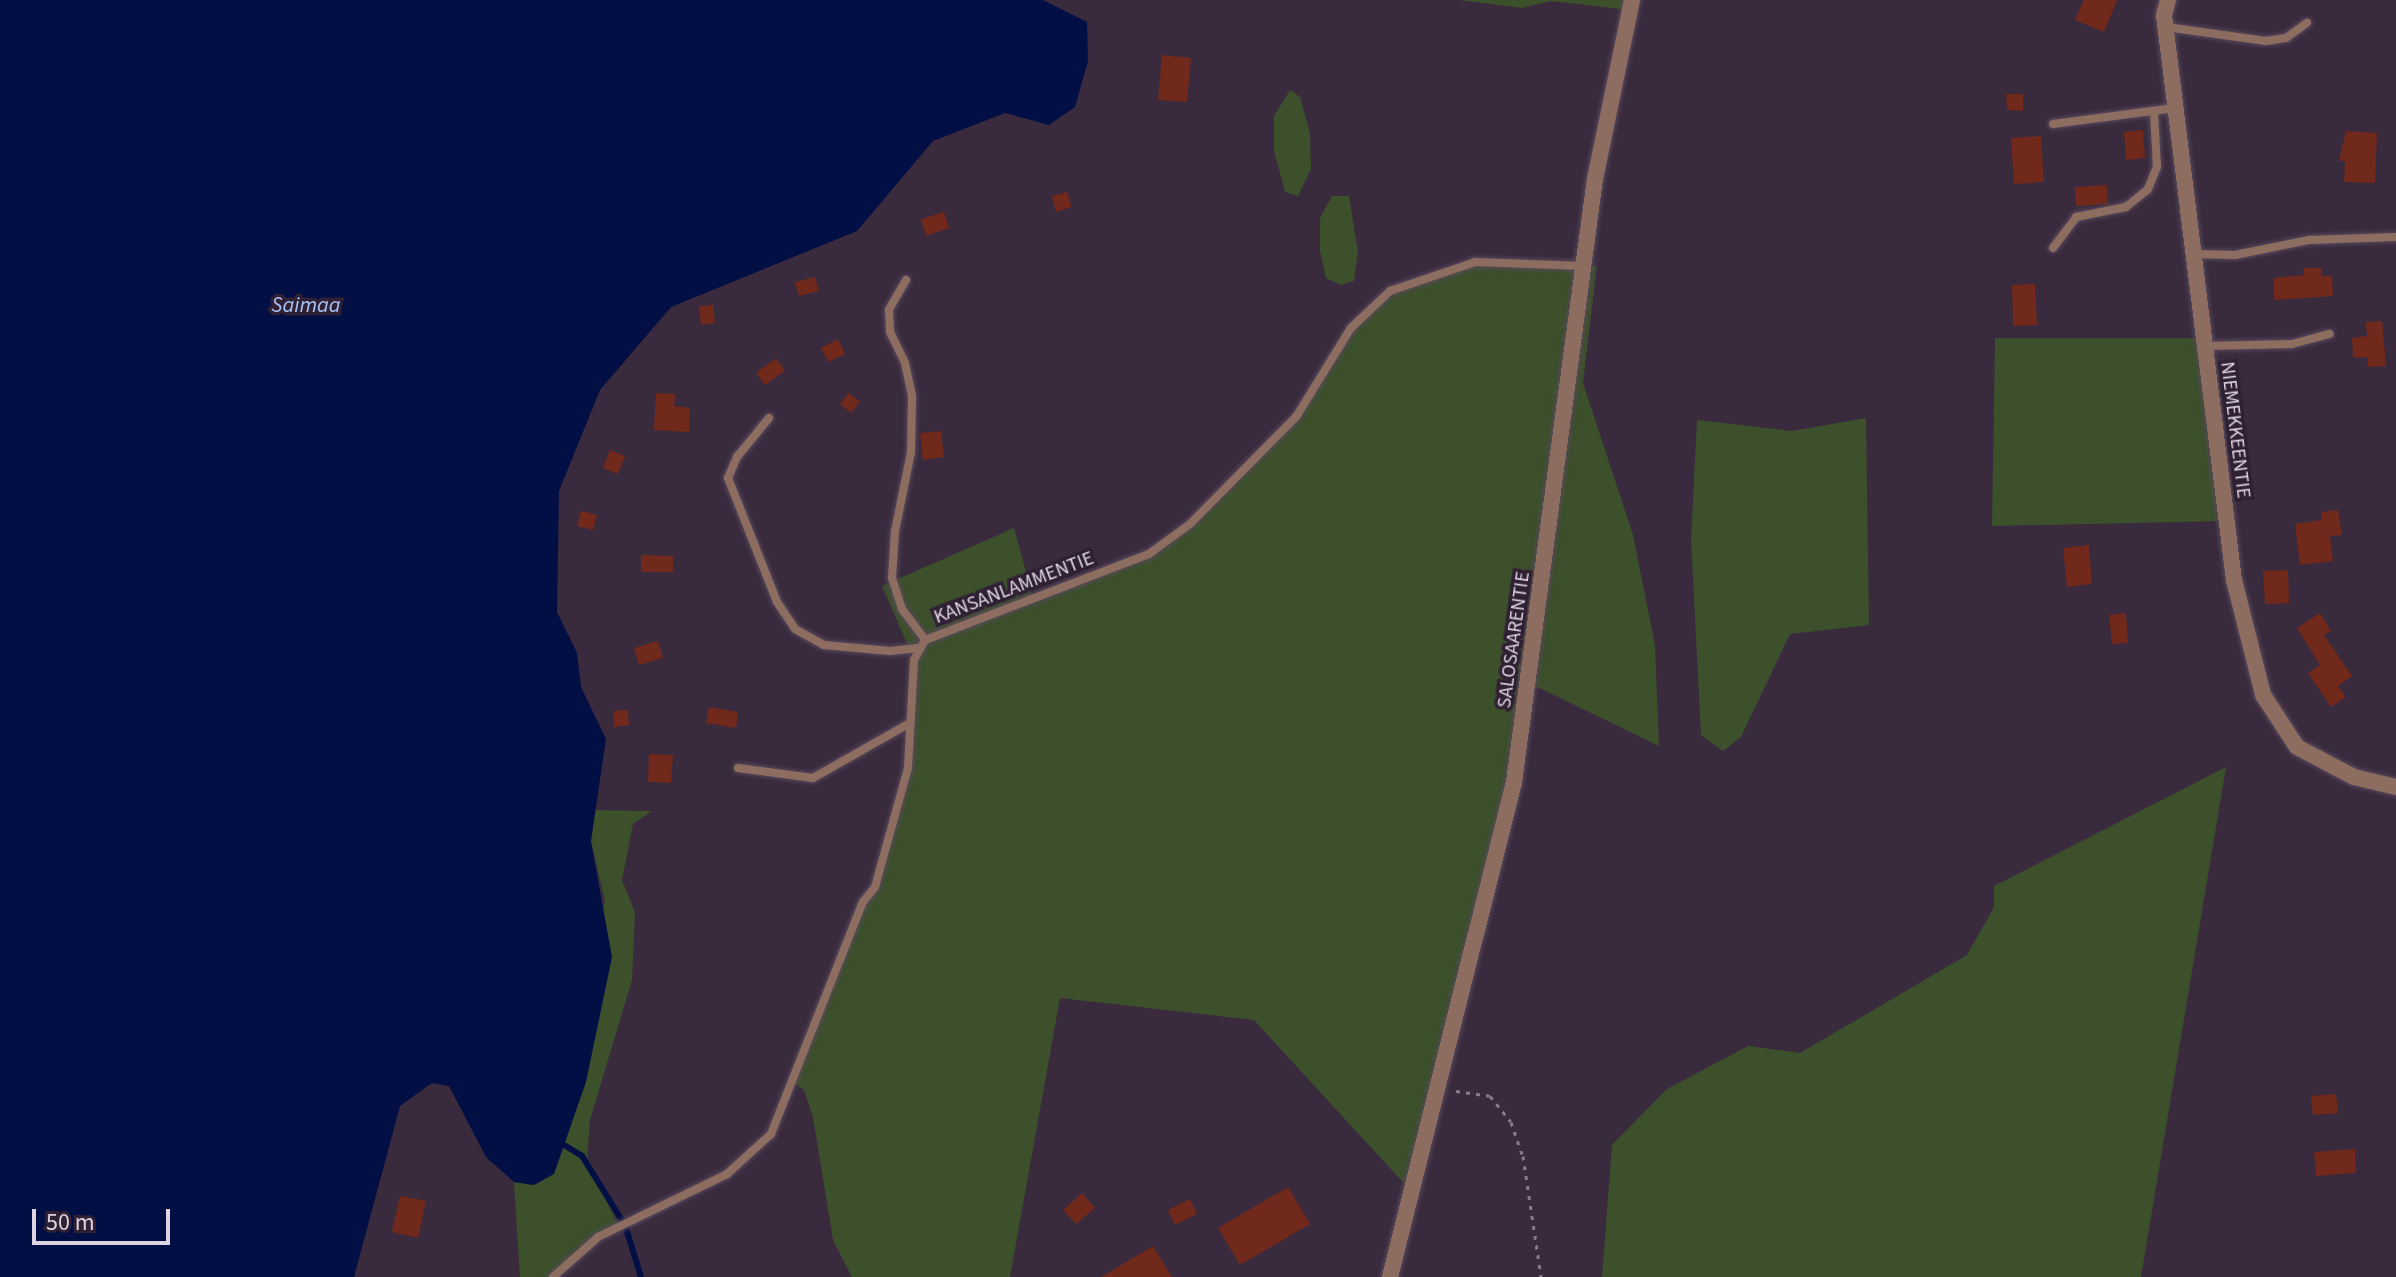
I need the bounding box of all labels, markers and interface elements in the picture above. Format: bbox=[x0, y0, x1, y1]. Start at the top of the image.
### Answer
water label: Saimaa bbox=[271, 293, 341, 319]
street label: NIEMEKKEENTIE bbox=[2215, 360, 2255, 500]
street label: KANSANLAMMENTIE bbox=[931, 546, 1097, 630]
street label: SALOSAARENTIE bbox=[1493, 570, 1535, 710]
scale bar bbox=[36, 1193, 174, 1243]
text: 50 m bbox=[46, 1205, 95, 1240]

